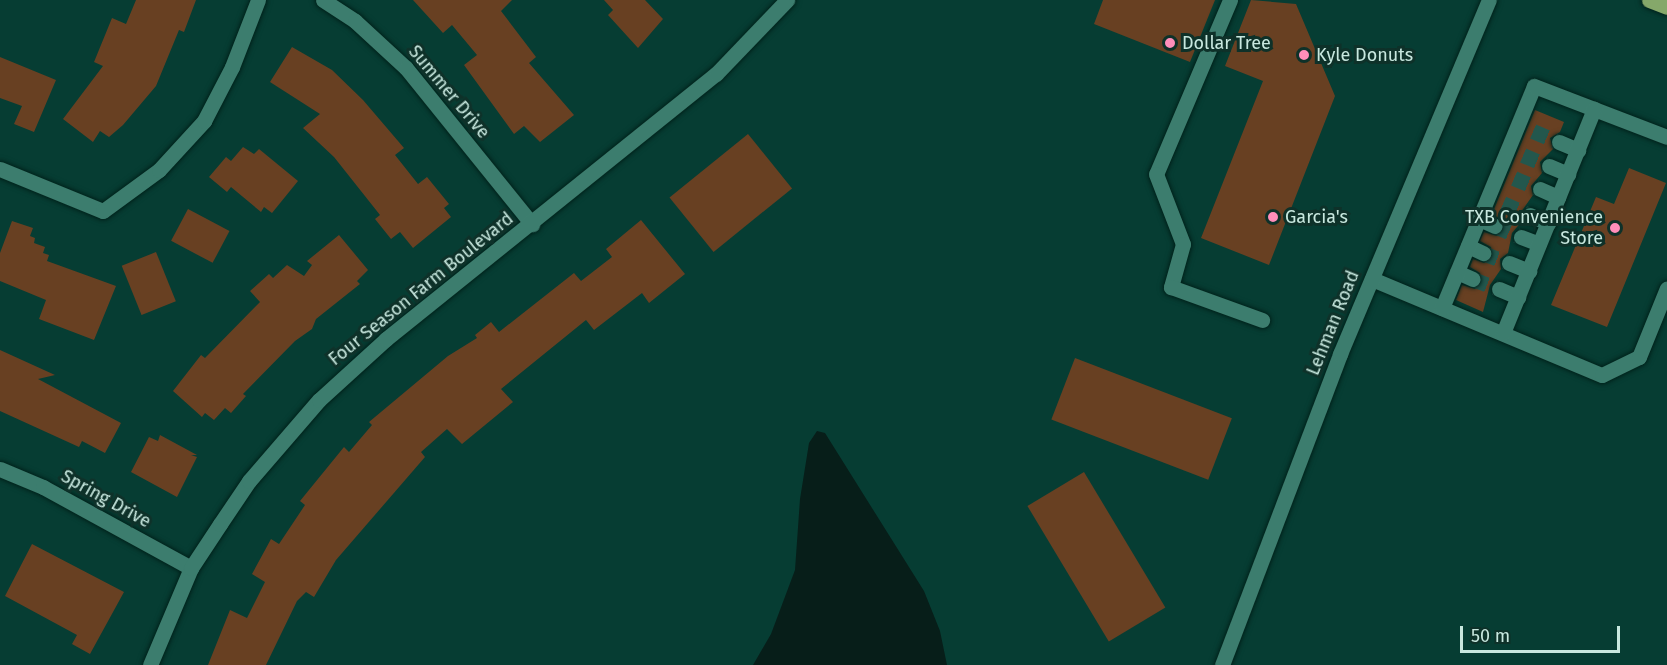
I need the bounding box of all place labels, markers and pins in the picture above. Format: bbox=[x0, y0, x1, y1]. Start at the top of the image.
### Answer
place label: Dollar Tree bbox=[1182, 32, 1271, 54]
marker: Dollar Tree bbox=[1163, 36, 1177, 50]
place label: Kyle Donuts bbox=[1316, 44, 1413, 66]
marker: Kyle Donuts bbox=[1297, 48, 1311, 62]
place label: Garcia's bbox=[1285, 206, 1348, 228]
place label: TXB Convenience Store bbox=[1465, 207, 1603, 250]
marker: Garcia's bbox=[1266, 210, 1280, 224]
marker: TXB Convenience Store bbox=[1608, 221, 1622, 235]

